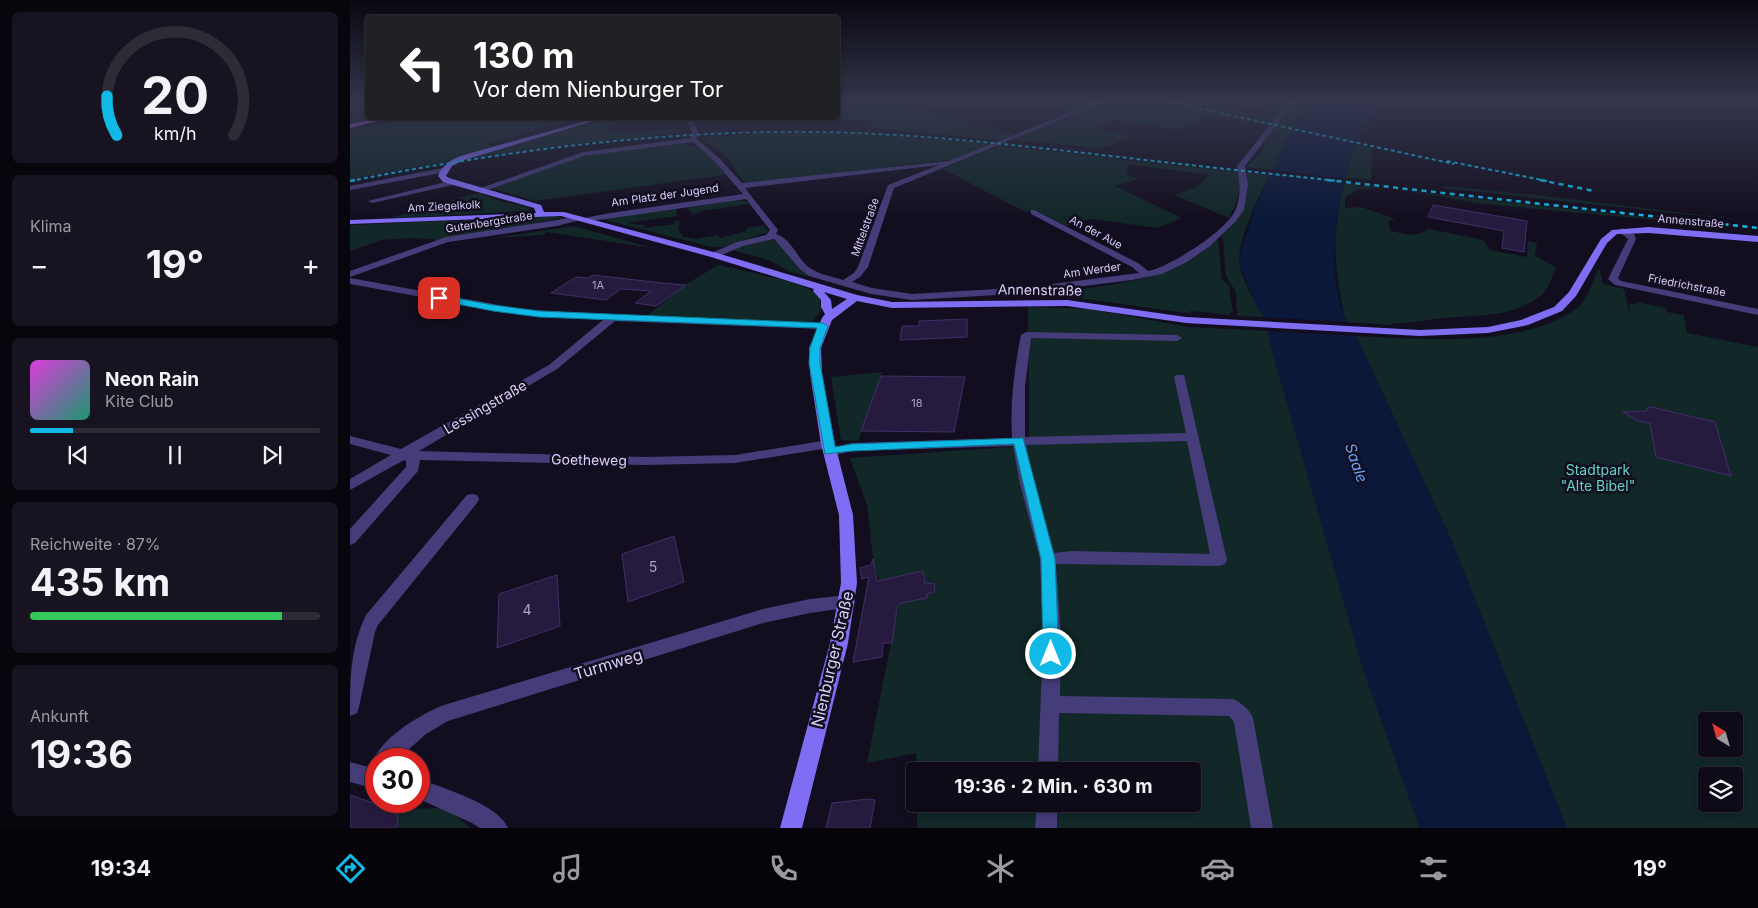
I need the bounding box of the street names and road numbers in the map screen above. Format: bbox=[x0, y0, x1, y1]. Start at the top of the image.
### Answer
street label: Am Platz der Jugend bbox=[610, 181, 720, 209]
street label: Mittelstraße bbox=[848, 196, 882, 258]
street label: Am Ziegelkolk bbox=[407, 197, 481, 215]
street label: Gutenbergstraße bbox=[445, 208, 533, 236]
street label: Annenstraße bbox=[1657, 211, 1725, 231]
street label: An der Aue bbox=[1067, 212, 1125, 252]
street label: Am Werder bbox=[1062, 259, 1122, 281]
street label: Friedrichstraße bbox=[1647, 271, 1727, 299]
street label: Annenstraße bbox=[998, 280, 1082, 299]
street label: Lessingstraße bbox=[440, 376, 529, 437]
street label: Goetheweg bbox=[551, 450, 627, 469]
street label: Nienburger Straße bbox=[807, 589, 857, 729]
street label: Turmweg bbox=[571, 644, 645, 684]

